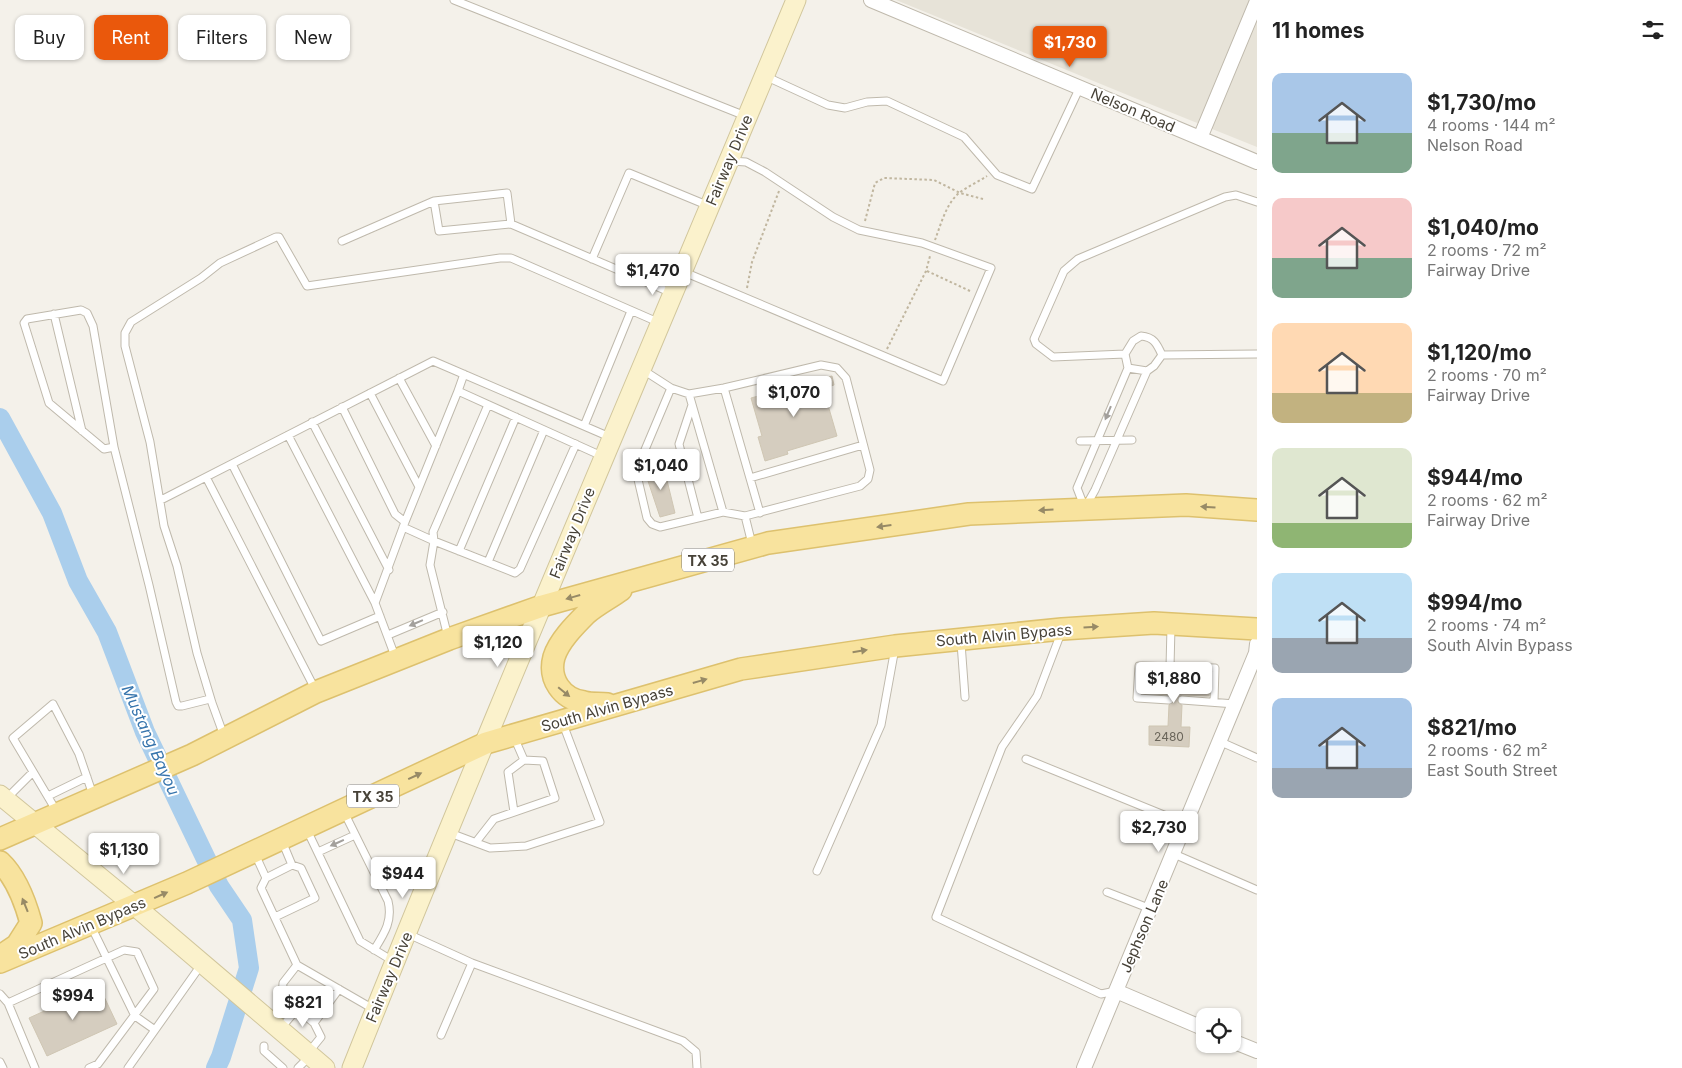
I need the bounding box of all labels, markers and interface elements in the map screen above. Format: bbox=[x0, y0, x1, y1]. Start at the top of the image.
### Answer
chip: Buy bbox=[15, 15, 84, 60]
chip: Rent bbox=[94, 15, 168, 60]
chip: Filters bbox=[178, 15, 266, 60]
chip: New bbox=[276, 15, 350, 60]
icon: filters bbox=[1639, 16, 1667, 44]
text: 11 homes bbox=[1272, 18, 1364, 43]
pin: $1,730 bbox=[1029, 26, 1111, 68]
text: $1,730 bbox=[1044, 32, 1096, 52]
street label: Nelson Road bbox=[1088, 84, 1178, 136]
text: $1,730/mo bbox=[1427, 90, 1536, 115]
icon: home bbox=[1312, 93, 1372, 153]
street label: Fairway Drive bbox=[701, 112, 757, 208]
text: 4 rooms · 144 m² bbox=[1427, 115, 1556, 135]
text: Nelson Road bbox=[1427, 135, 1523, 155]
text: $1,040/mo bbox=[1427, 215, 1539, 240]
icon: home bbox=[1312, 218, 1372, 278]
text: 2 rooms · 72 m² bbox=[1427, 240, 1547, 260]
pin: $1,470 bbox=[612, 254, 694, 296]
text: $1,470 bbox=[626, 260, 680, 280]
text: Fairway Drive bbox=[1427, 260, 1530, 280]
text: $1,120/mo bbox=[1427, 340, 1532, 365]
icon: home bbox=[1312, 343, 1372, 403]
text: 2 rooms · 70 m² bbox=[1427, 365, 1547, 385]
pin: $1,070 bbox=[753, 376, 835, 418]
text: $1,070 bbox=[768, 382, 820, 402]
text: Fairway Drive bbox=[1427, 385, 1530, 405]
one-way arrow bbox=[1104, 406, 1112, 420]
pin: $1,040 bbox=[620, 448, 702, 491]
text: $1,040 bbox=[634, 455, 688, 475]
text: $944/mo bbox=[1427, 465, 1523, 490]
icon: home bbox=[1312, 468, 1372, 528]
street label: Fairway Drive bbox=[545, 485, 599, 581]
text: 2 rooms · 62 m² bbox=[1427, 490, 1548, 510]
one-way arrow bbox=[1200, 502, 1216, 510]
one-way arrow bbox=[1038, 507, 1054, 515]
text: Fairway Drive bbox=[1427, 510, 1530, 530]
one-way arrow bbox=[876, 523, 892, 531]
road number: TX 35 bbox=[682, 548, 734, 572]
text: $994/mo bbox=[1427, 590, 1522, 615]
icon: home bbox=[1312, 593, 1372, 653]
one-way arrow bbox=[566, 594, 581, 602]
text: 2 rooms · 74 m² bbox=[1427, 615, 1546, 635]
one-way arrow bbox=[409, 620, 423, 628]
street label: South Alvin Bypass bbox=[935, 620, 1073, 650]
one-way arrow bbox=[1083, 623, 1099, 631]
pin: $1,120 bbox=[457, 626, 539, 668]
text: $1,120 bbox=[473, 632, 523, 652]
text: South Alvin Bypass bbox=[1427, 635, 1573, 655]
one-way arrow bbox=[852, 647, 868, 655]
pin: $1,880 bbox=[1133, 662, 1215, 704]
text: $1,880 bbox=[1147, 668, 1201, 688]
one-way arrow bbox=[693, 676, 708, 684]
street label: South Alvin Bypass bbox=[539, 680, 675, 736]
water label: Mustang Bayou bbox=[118, 682, 184, 798]
one-way arrow bbox=[558, 687, 571, 698]
text: $821/mo bbox=[1427, 715, 1517, 740]
icon: home bbox=[1312, 718, 1372, 778]
house number: 2480 bbox=[1154, 729, 1184, 744]
text: 2 rooms · 62 m² bbox=[1427, 740, 1548, 760]
text: East South Street bbox=[1427, 760, 1557, 780]
one-way arrow bbox=[408, 772, 422, 780]
road number: TX 35 bbox=[347, 784, 399, 808]
pin: $2,730 bbox=[1118, 810, 1200, 853]
text: $2,730 bbox=[1131, 817, 1187, 837]
pin: $1,130 bbox=[83, 832, 165, 875]
text: $1,130 bbox=[99, 839, 149, 859]
one-way arrow bbox=[330, 840, 344, 848]
pin: $944 bbox=[373, 856, 433, 899]
text: $944 bbox=[382, 863, 424, 883]
street label: Jephson Lane bbox=[1116, 876, 1172, 976]
one-way arrow bbox=[154, 890, 168, 898]
street label: South Alvin Bypass bbox=[15, 893, 149, 963]
one-way arrow bbox=[21, 897, 28, 912]
street label: Fairway Drive bbox=[361, 929, 417, 1025]
pin: $994 bbox=[43, 978, 103, 1021]
text: $994 bbox=[52, 985, 94, 1005]
pin: $821 bbox=[273, 986, 333, 1028]
text: $821 bbox=[284, 992, 322, 1012]
map controls bbox=[1196, 1008, 1241, 1053]
button: locate bbox=[1196, 1008, 1241, 1053]

